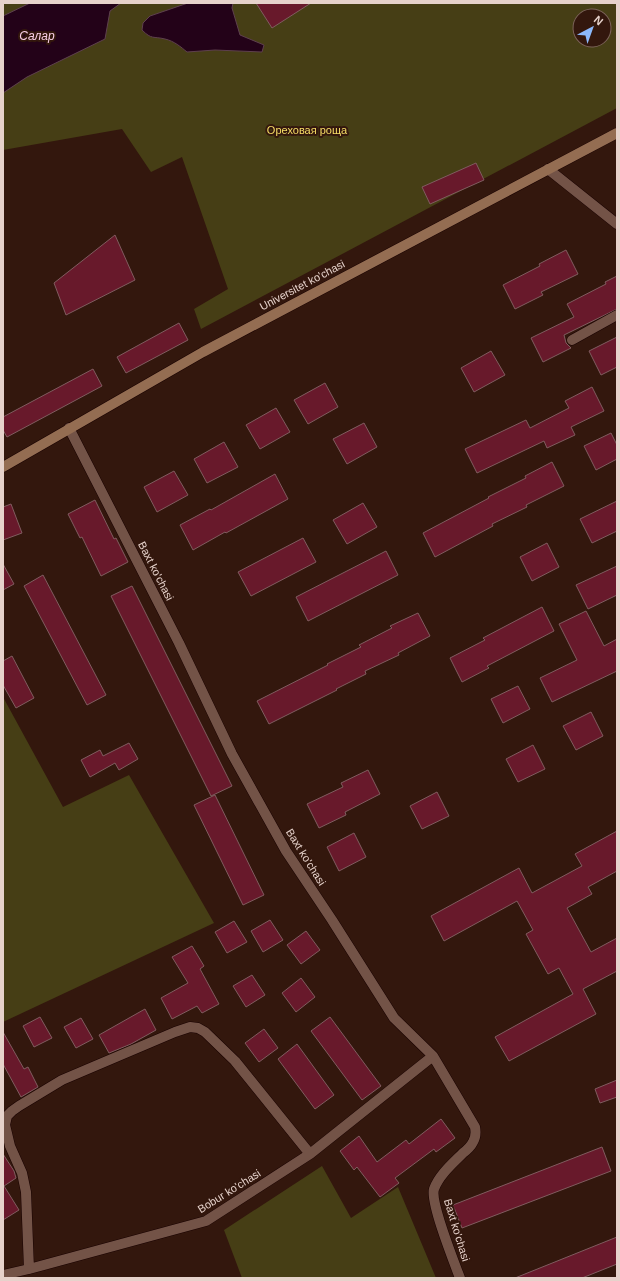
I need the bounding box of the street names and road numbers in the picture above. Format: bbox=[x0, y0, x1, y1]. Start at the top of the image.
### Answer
street label: Universitet ko'chasi bbox=[257, 258, 347, 312]
street label: Baxt ko'chasi bbox=[136, 540, 176, 602]
street label: Baxt ko'chasi bbox=[284, 826, 328, 888]
street label: Bobur ko'chasi bbox=[195, 1167, 263, 1215]
street label: Baxt ko'chasi bbox=[442, 1197, 472, 1263]

